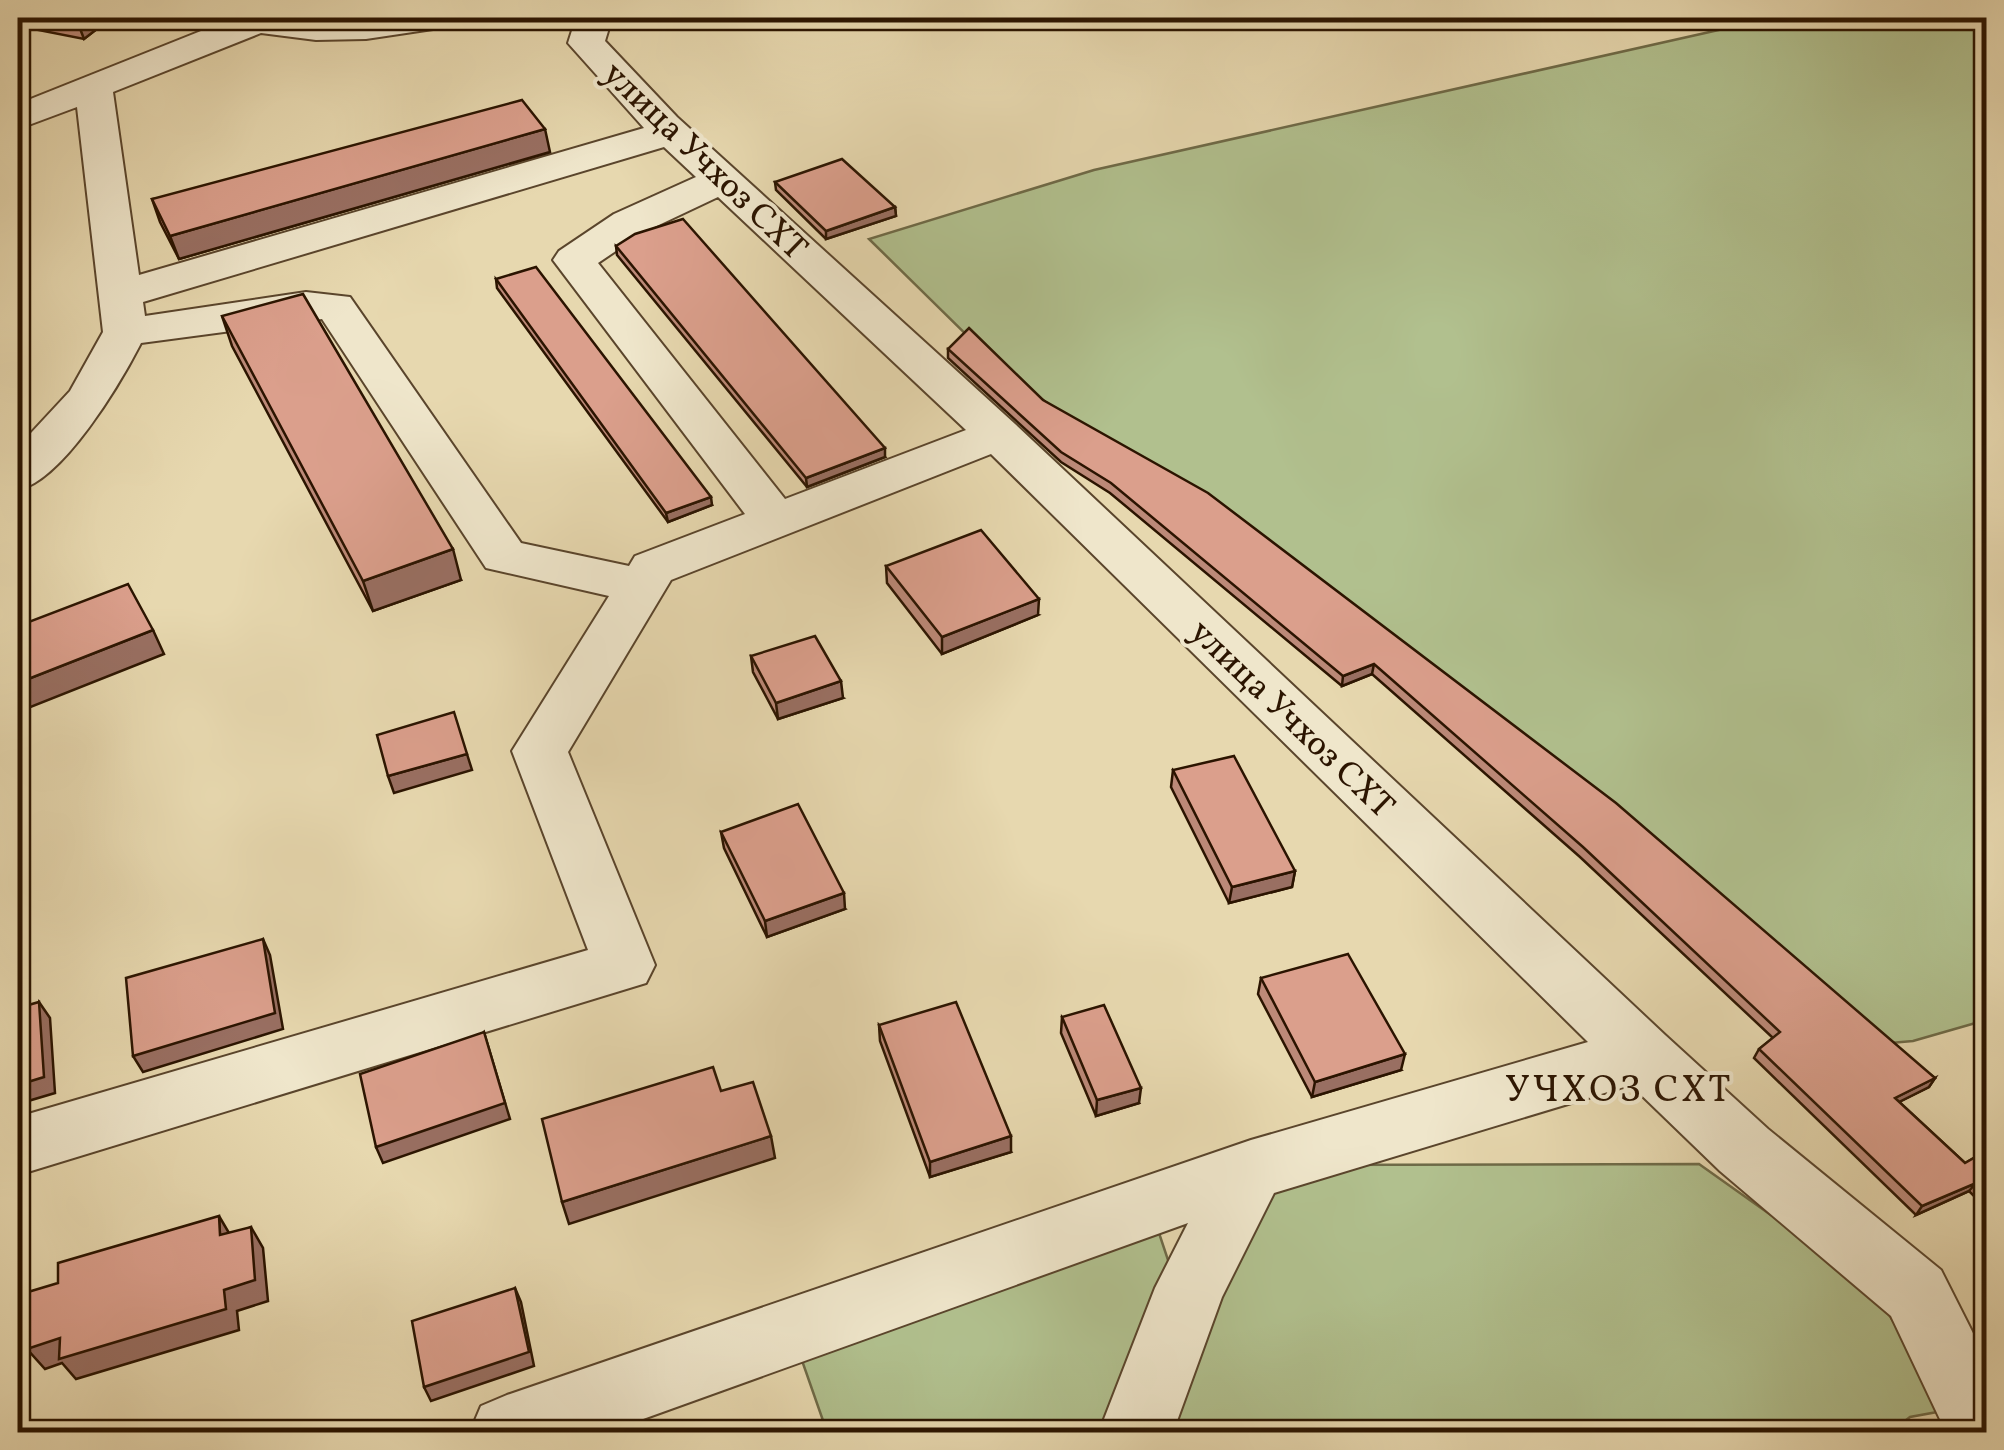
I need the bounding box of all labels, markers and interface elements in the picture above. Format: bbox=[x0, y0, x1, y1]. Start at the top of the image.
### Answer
street label: улица Учхоз СХТ bbox=[591, 52, 817, 273]
street label: улица Учхоз СХТ bbox=[1178, 610, 1404, 831]
district label: УЧХОЗ СХТ bbox=[1505, 1065, 1733, 1118]

